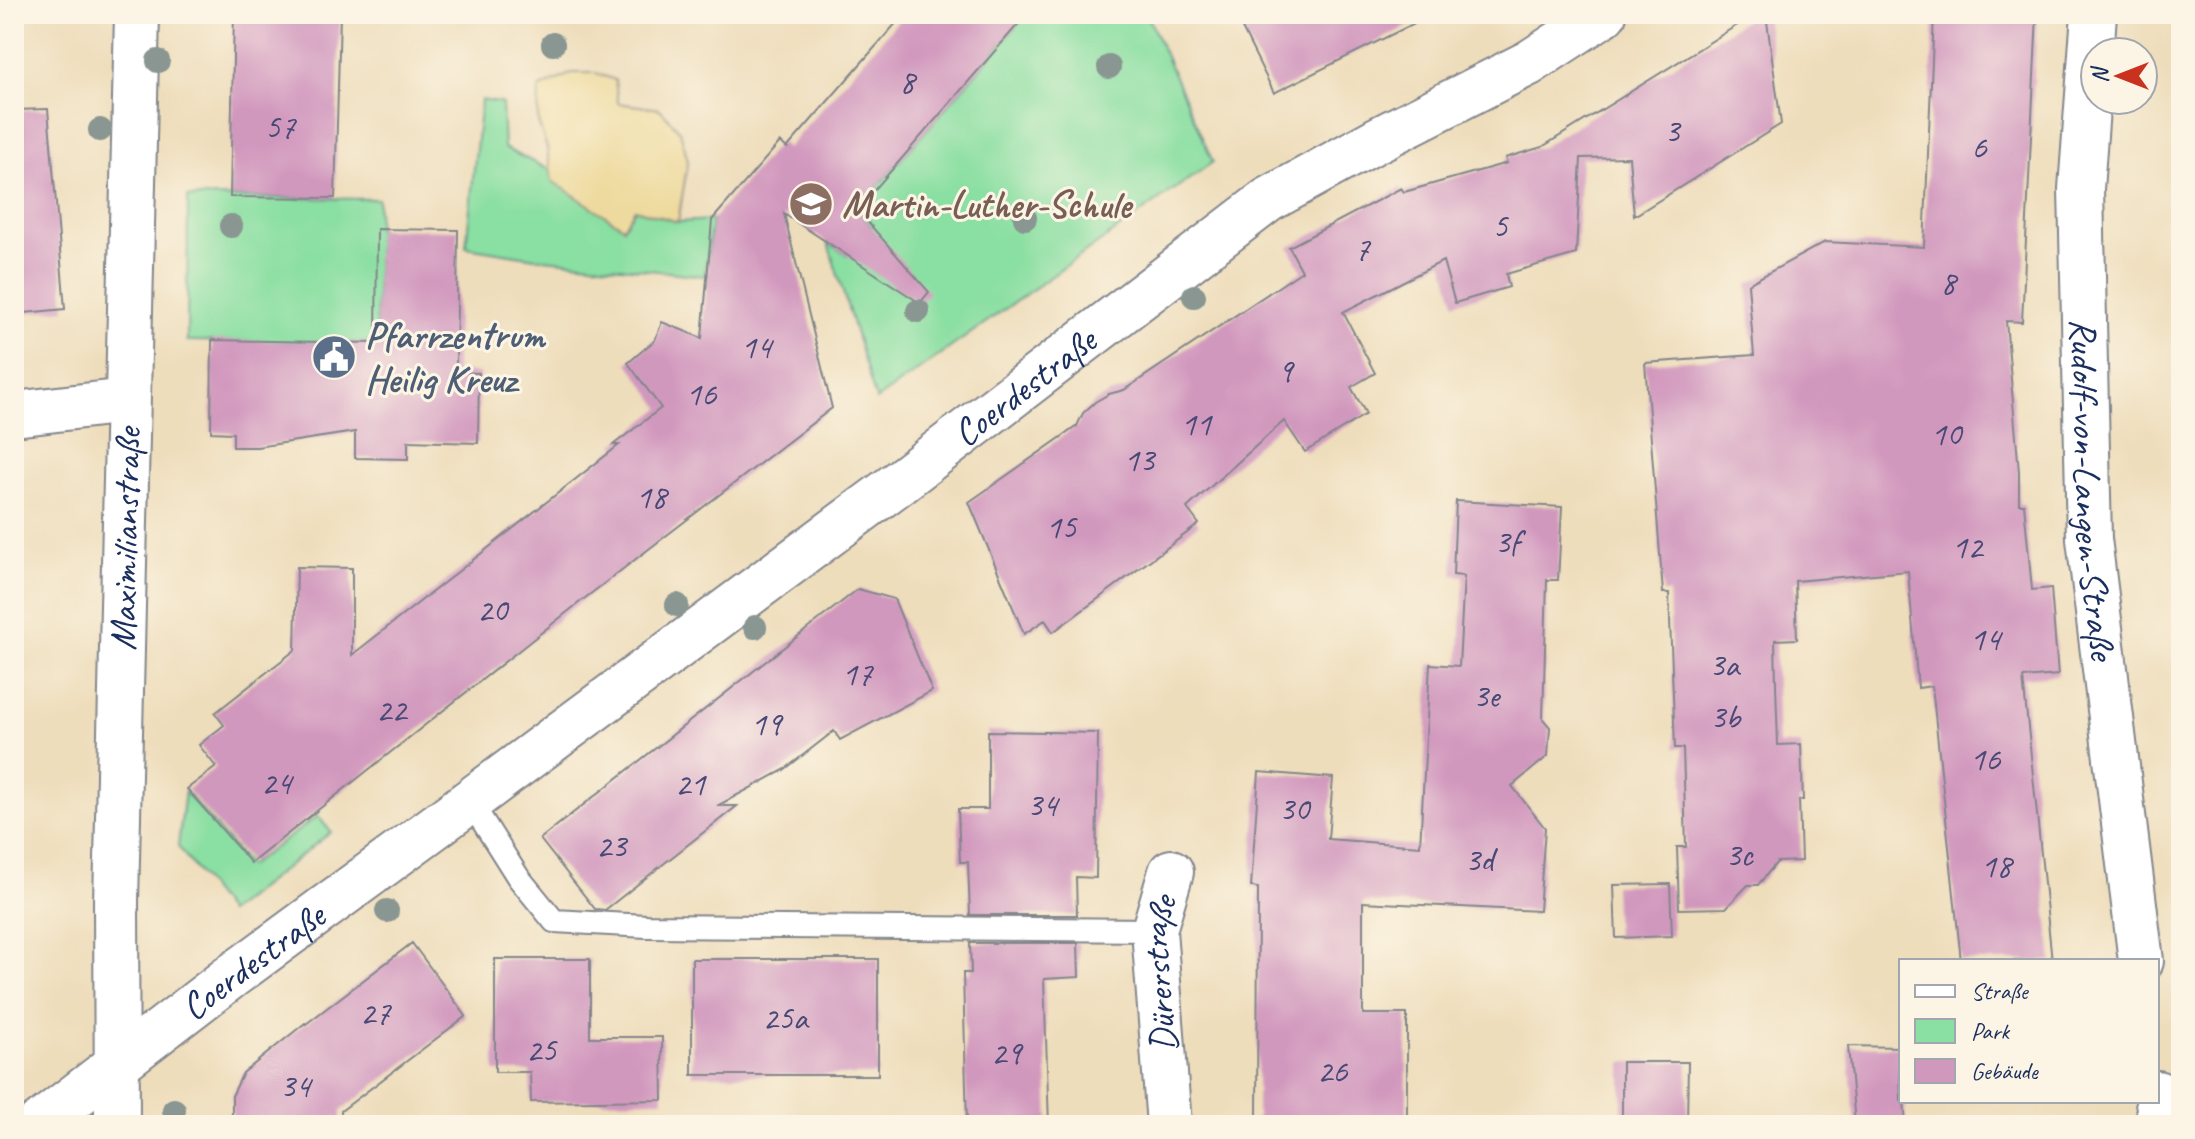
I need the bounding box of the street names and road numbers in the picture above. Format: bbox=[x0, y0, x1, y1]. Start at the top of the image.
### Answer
street label: Coerdestraße bbox=[943, 315, 1107, 456]
street label: Rudolf-von-Langen-Straße bbox=[2060, 318, 2127, 665]
street label: Maximilianstraße bbox=[98, 425, 151, 651]
street label: Dürerstraße bbox=[1129, 887, 1187, 1054]
street label: Coerdestraße bbox=[171, 891, 336, 1030]

